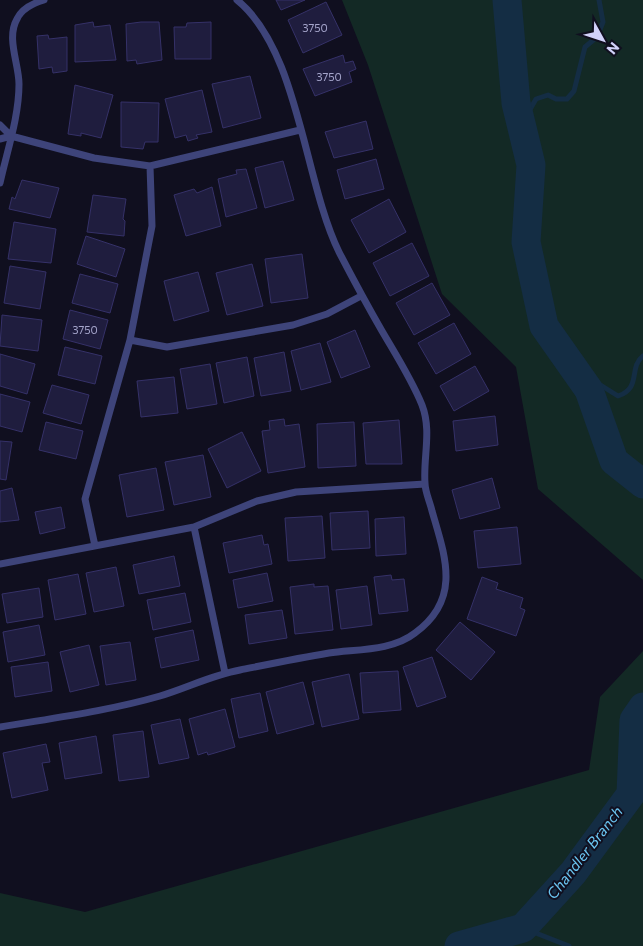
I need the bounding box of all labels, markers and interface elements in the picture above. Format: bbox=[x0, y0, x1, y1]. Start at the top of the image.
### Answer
north arrow bbox=[578, 15, 628, 65]
house number: 3750 bbox=[302, 21, 328, 34]
text: N bbox=[603, 39, 623, 58]
house number: 3750 bbox=[316, 70, 342, 83]
house number: 3750 bbox=[72, 323, 98, 336]
water label: Chandler Branch bbox=[542, 802, 626, 902]

